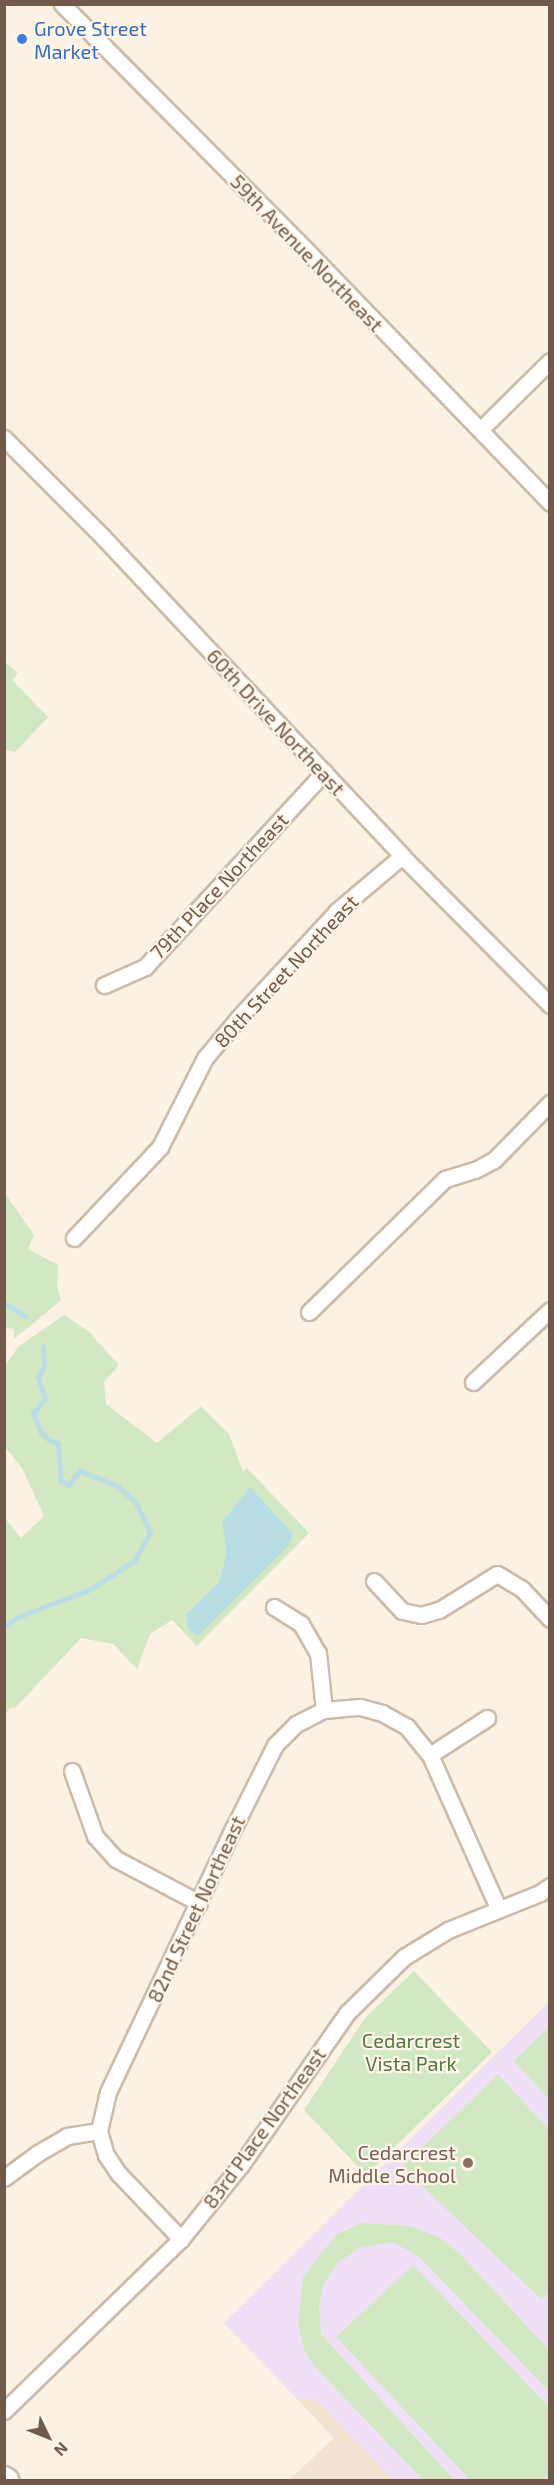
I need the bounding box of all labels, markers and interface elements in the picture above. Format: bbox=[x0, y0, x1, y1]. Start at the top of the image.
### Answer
place label: Grove Street Market bbox=[34, 16, 147, 63]
marker: Grove Street Market bbox=[15, 32, 29, 46]
street label: 59th Avenue Northeast bbox=[226, 169, 388, 337]
street label: 60th Drive Northeast bbox=[202, 644, 350, 800]
street label: 79th Place Northeast bbox=[145, 808, 293, 964]
street label: 80th Street Northeast bbox=[209, 890, 363, 1052]
street label: 82nd Street Northeast bbox=[142, 1812, 250, 2006]
park label: Cedarcrest Vista Park bbox=[362, 2028, 460, 2075]
street label: 83rd Place Northeast bbox=[198, 2043, 330, 2213]
place label: Cedarcrest Middle School bbox=[328, 2140, 456, 2187]
marker: Cedarcrest Middle School bbox=[461, 2156, 475, 2170]
north arrow bbox=[18, 2407, 78, 2467]
text: N bbox=[51, 2439, 72, 2460]

